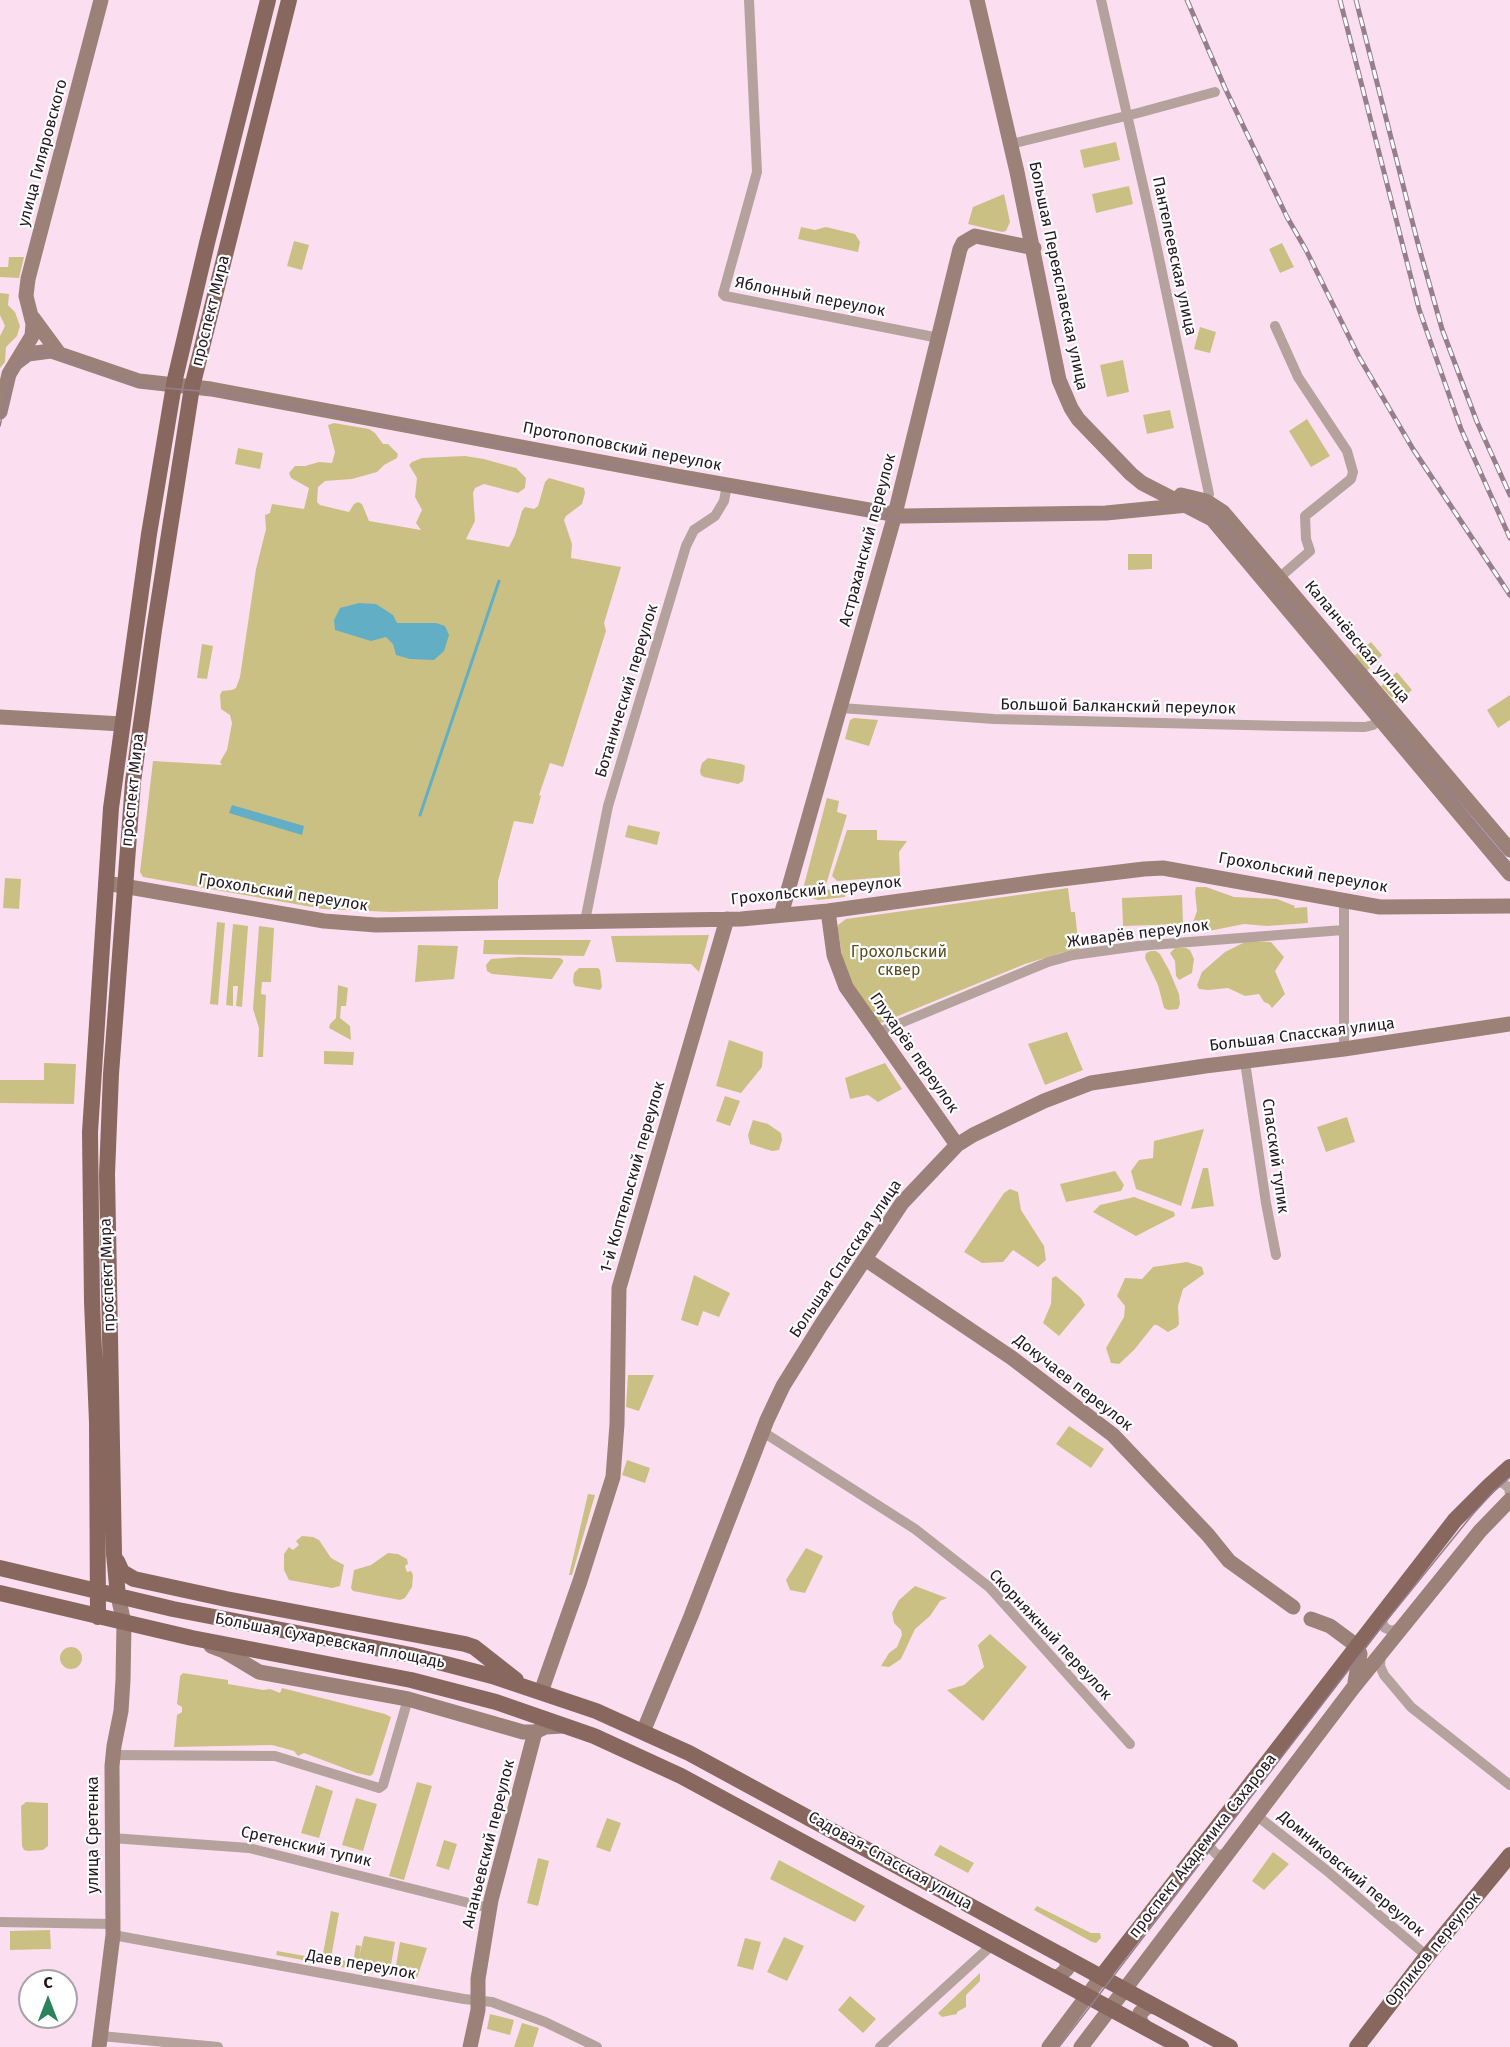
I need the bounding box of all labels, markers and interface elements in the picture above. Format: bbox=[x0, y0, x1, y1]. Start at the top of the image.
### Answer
street label: улица Гиляровского bbox=[14, 77, 72, 229]
street label: Большая Переяславская улица bbox=[1024, 160, 1092, 392]
street label: Пантелеевская улица bbox=[1148, 175, 1200, 337]
street label: проспект Мира bbox=[188, 253, 234, 369]
street label: Яблонный переулок bbox=[733, 273, 887, 321]
street label: Протопоповский переулок bbox=[521, 418, 723, 476]
street label: Астраханский переулок bbox=[836, 452, 900, 628]
street label: Каланчёвская улица bbox=[1300, 577, 1414, 707]
street label: Ботанический переулок bbox=[591, 602, 663, 780]
street label: Большой Балканский переулок bbox=[1000, 695, 1236, 719]
street label: проспект Мира bbox=[117, 732, 149, 848]
street label: Грохольский переулок bbox=[1217, 849, 1389, 897]
street label: Грохольский переулок bbox=[197, 870, 369, 916]
street label: Грохольский переулок bbox=[730, 872, 902, 910]
street label: Живарёв переулок bbox=[1066, 916, 1210, 952]
park label: Грохольский сквер bbox=[851, 943, 947, 981]
street label: Глухарёв переулок bbox=[865, 989, 963, 1117]
street label: Большая Спасская улица bbox=[1208, 1014, 1396, 1056]
street label: 1-й Коптельский переулок bbox=[596, 1079, 670, 1275]
street label: Спасский тупик bbox=[1257, 1097, 1293, 1215]
street label: Большая Спасская улица bbox=[786, 1176, 906, 1342]
street label: проспект Мира bbox=[96, 1218, 120, 1332]
street label: Докучаев переулок bbox=[1010, 1331, 1136, 1435]
street label: Скорняжный переулок bbox=[985, 1566, 1115, 1704]
street label: Большая Сухаревская площадь bbox=[213, 1609, 447, 1673]
street label: проспект Академика Сахарова bbox=[1125, 1750, 1281, 1942]
street label: Ананьевский переулок bbox=[459, 1758, 519, 1930]
street label: улица Сретенка bbox=[84, 1776, 104, 1894]
street label: Домниковский переулок bbox=[1274, 1807, 1428, 1941]
street label: Садовая-Спасская улица bbox=[805, 1808, 975, 1914]
street label: Сретенский тупик bbox=[239, 1823, 373, 1871]
street label: Орликов переулок bbox=[1381, 1889, 1485, 2011]
street label: Даев переулок bbox=[305, 1946, 417, 1984]
north arrow bbox=[18, 1969, 78, 2029]
text: С bbox=[43, 1973, 53, 1992]

